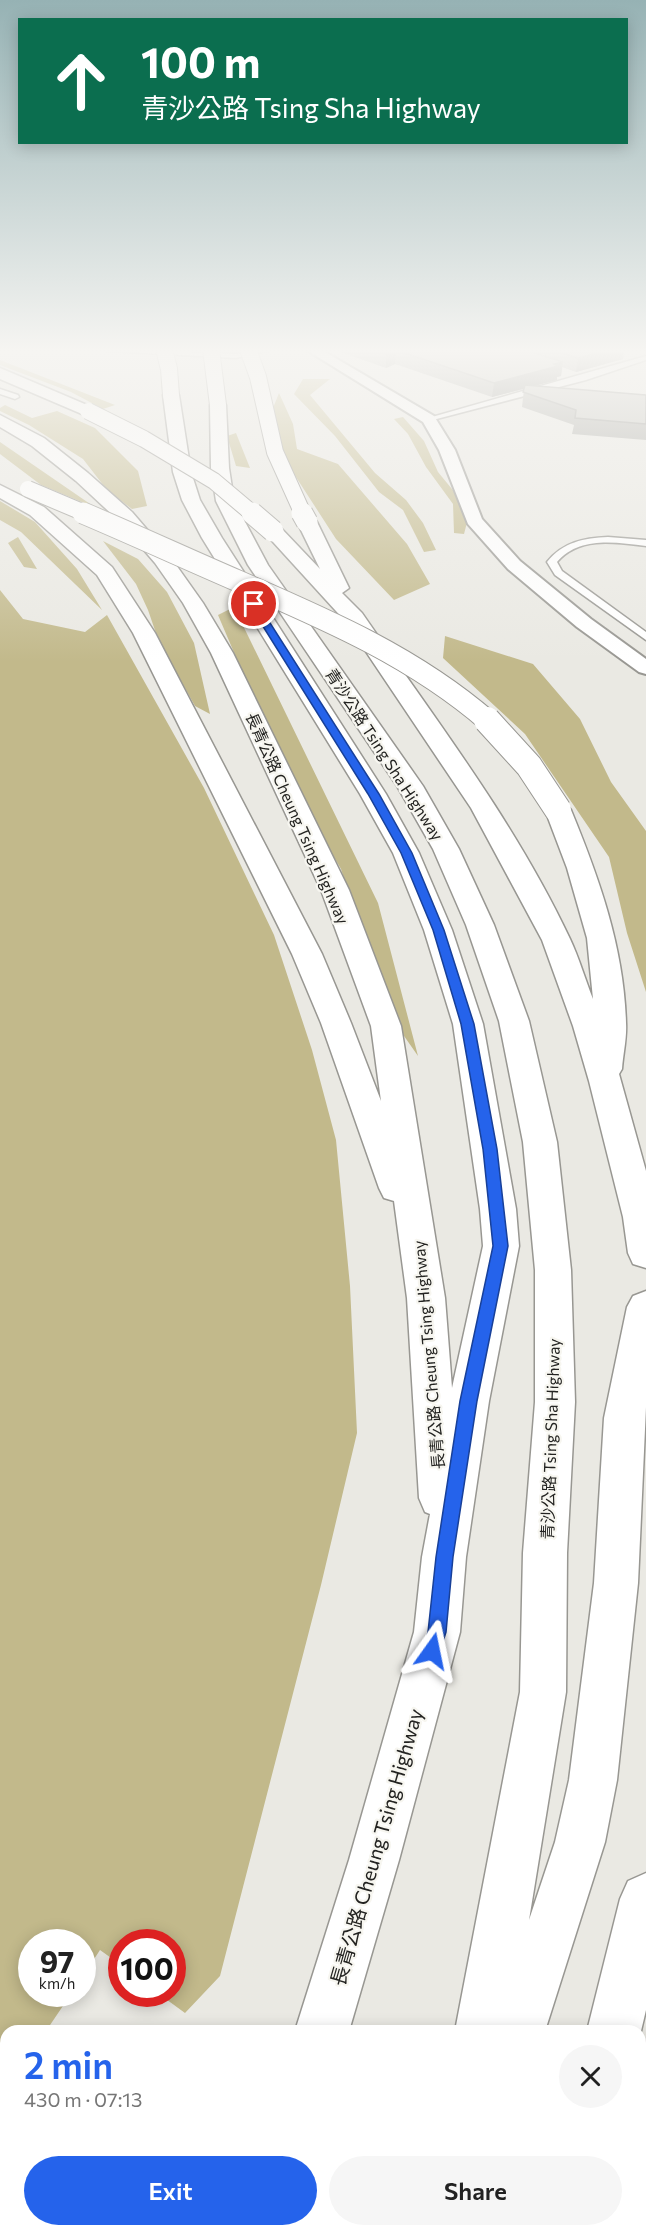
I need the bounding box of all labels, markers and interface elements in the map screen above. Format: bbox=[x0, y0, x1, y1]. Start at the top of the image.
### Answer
text: 100 m bbox=[141, 35, 261, 87]
icon: ahead bbox=[42, 42, 120, 120]
text: 青沙公路 Tsing Sha Highway bbox=[141, 91, 481, 124]
pin bbox=[228, 578, 279, 629]
icon: arrive bbox=[237, 587, 270, 620]
street label: 青沙公路 Tsing Sha Highway bbox=[322, 664, 448, 844]
street label: 長青公路 Cheung Tsing Highway bbox=[243, 709, 353, 927]
street label: 長青公路 Cheung Tsing Highway bbox=[409, 1240, 447, 1470]
street label: 青沙公路 Tsing Sha Highway bbox=[537, 1338, 563, 1540]
position arrow bbox=[400, 1619, 464, 1683]
street label: 長青公路 Cheung Tsing Highway bbox=[325, 1706, 427, 1988]
speed limit sign: 100 bbox=[108, 1929, 186, 2007]
text: 97 bbox=[40, 1942, 74, 1979]
text: km/h bbox=[39, 1974, 75, 1992]
text: 2 min bbox=[24, 2042, 113, 2086]
button: close bbox=[559, 2045, 622, 2108]
text: 430 m · 07:13 bbox=[24, 2087, 142, 2111]
button: Exit bbox=[24, 2156, 317, 2225]
button: Share bbox=[329, 2156, 622, 2225]

